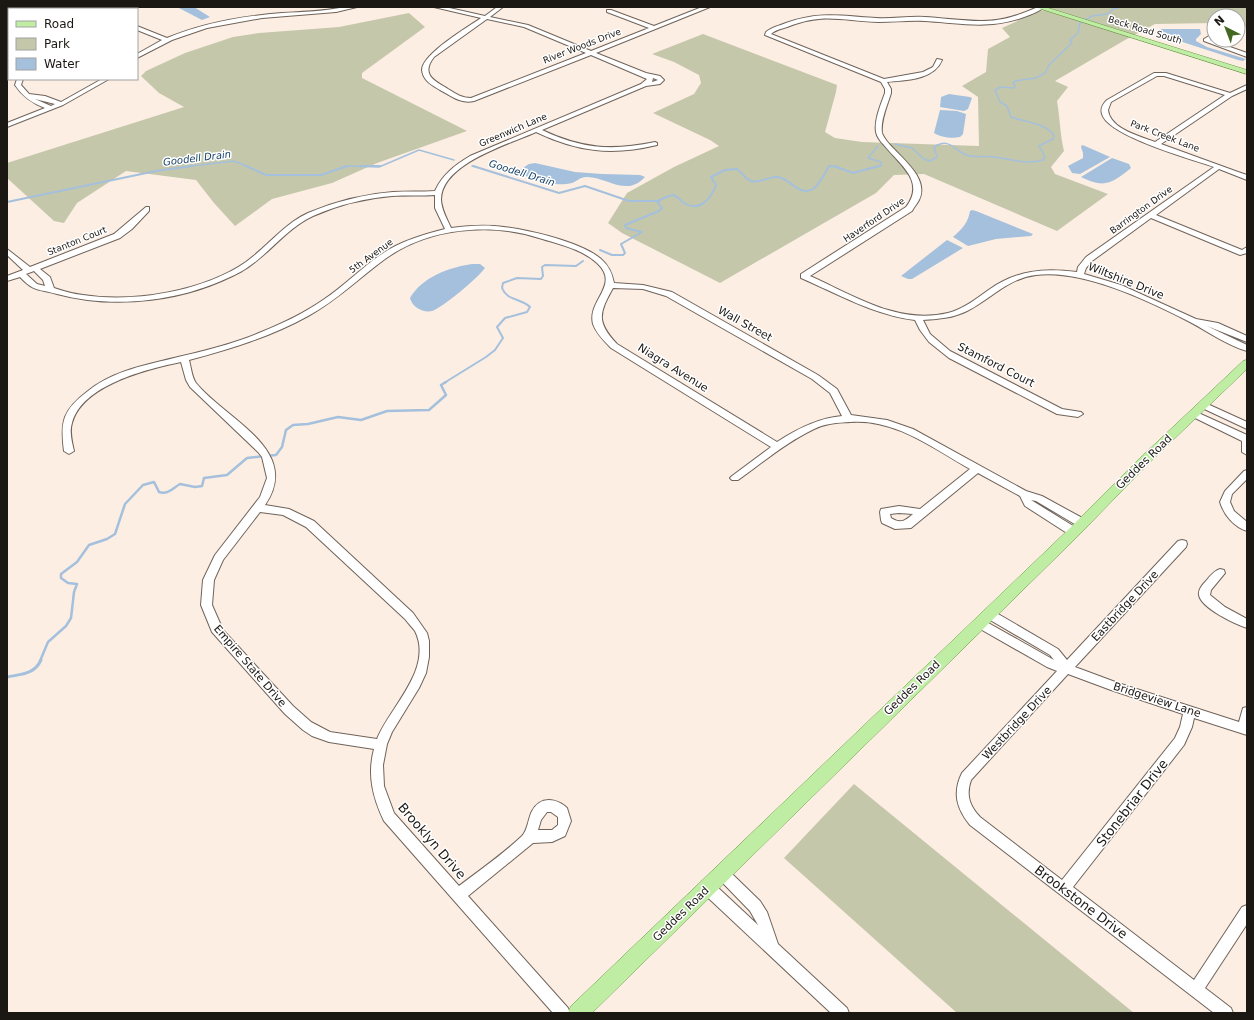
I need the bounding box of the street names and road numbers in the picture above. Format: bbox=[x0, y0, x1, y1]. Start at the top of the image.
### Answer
street label: Beck Road South bbox=[1107, 14, 1183, 46]
street label: River Woods Drive bbox=[542, 26, 623, 66]
street label: Greenwich Lane bbox=[478, 111, 549, 149]
street label: Park Creek Lane bbox=[1129, 118, 1201, 154]
street label: Barrington Drive bbox=[1108, 184, 1174, 236]
street label: Haverford Drive bbox=[842, 196, 907, 244]
street label: Stanton Court bbox=[46, 224, 108, 257]
street label: 5th Avenue bbox=[347, 237, 395, 275]
street label: Wiltshire Drive bbox=[1086, 260, 1166, 302]
street label: Wall Street bbox=[716, 304, 775, 345]
street label: Stamford Court bbox=[955, 340, 1037, 390]
street label: Niagra Avenue bbox=[635, 341, 711, 395]
street label: Geddes Road bbox=[1113, 432, 1175, 492]
street label: Eastbridge Drive bbox=[1089, 568, 1161, 644]
street label: Empire State Drive bbox=[211, 622, 289, 710]
street label: Geddes Road bbox=[881, 658, 943, 718]
street label: Bridgeview Lane bbox=[1112, 680, 1203, 720]
street label: Westbridge Drive bbox=[980, 684, 1054, 762]
street label: Stonebriar Drive bbox=[1093, 756, 1171, 850]
street label: Brooklyn Drive bbox=[395, 800, 469, 882]
street label: Brookstone Drive bbox=[1032, 862, 1130, 942]
street label: Geddes Road bbox=[650, 884, 712, 944]

